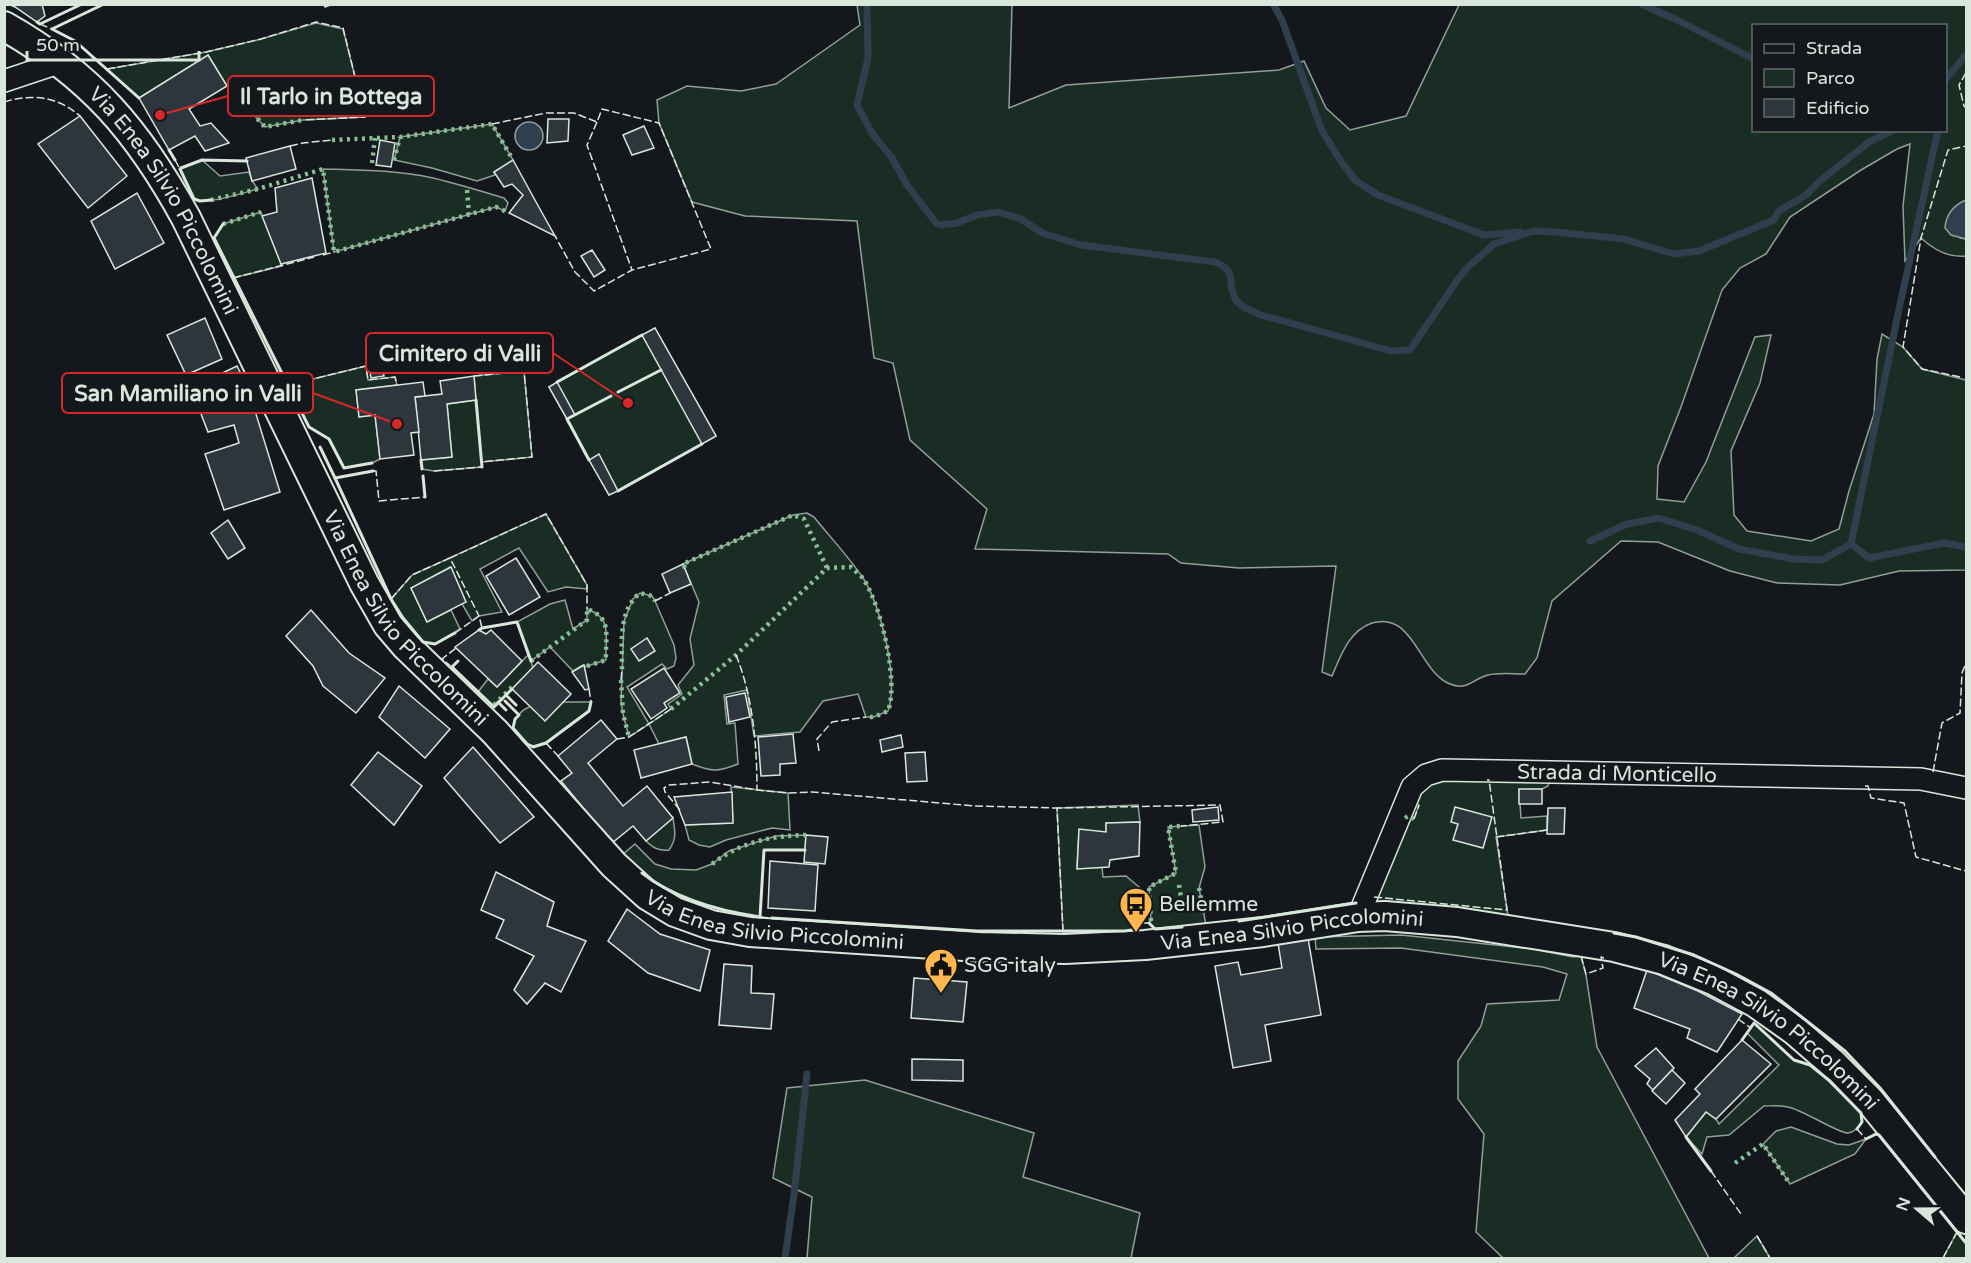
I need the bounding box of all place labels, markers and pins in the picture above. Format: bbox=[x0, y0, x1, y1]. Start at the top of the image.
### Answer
callout: Il Tarlo in Bottega bbox=[228, 76, 434, 116]
callout: Cimitero di Valli bbox=[366, 333, 553, 373]
callout: San Mamiliano in Valli bbox=[62, 373, 313, 413]
bus stop icon: Bellemme bbox=[1118, 886, 1154, 933]
place label: Bellemme bbox=[1159, 892, 1258, 917]
public building icon: SGG italy bbox=[923, 947, 959, 994]
place label: SGG italy bbox=[964, 953, 1056, 978]

